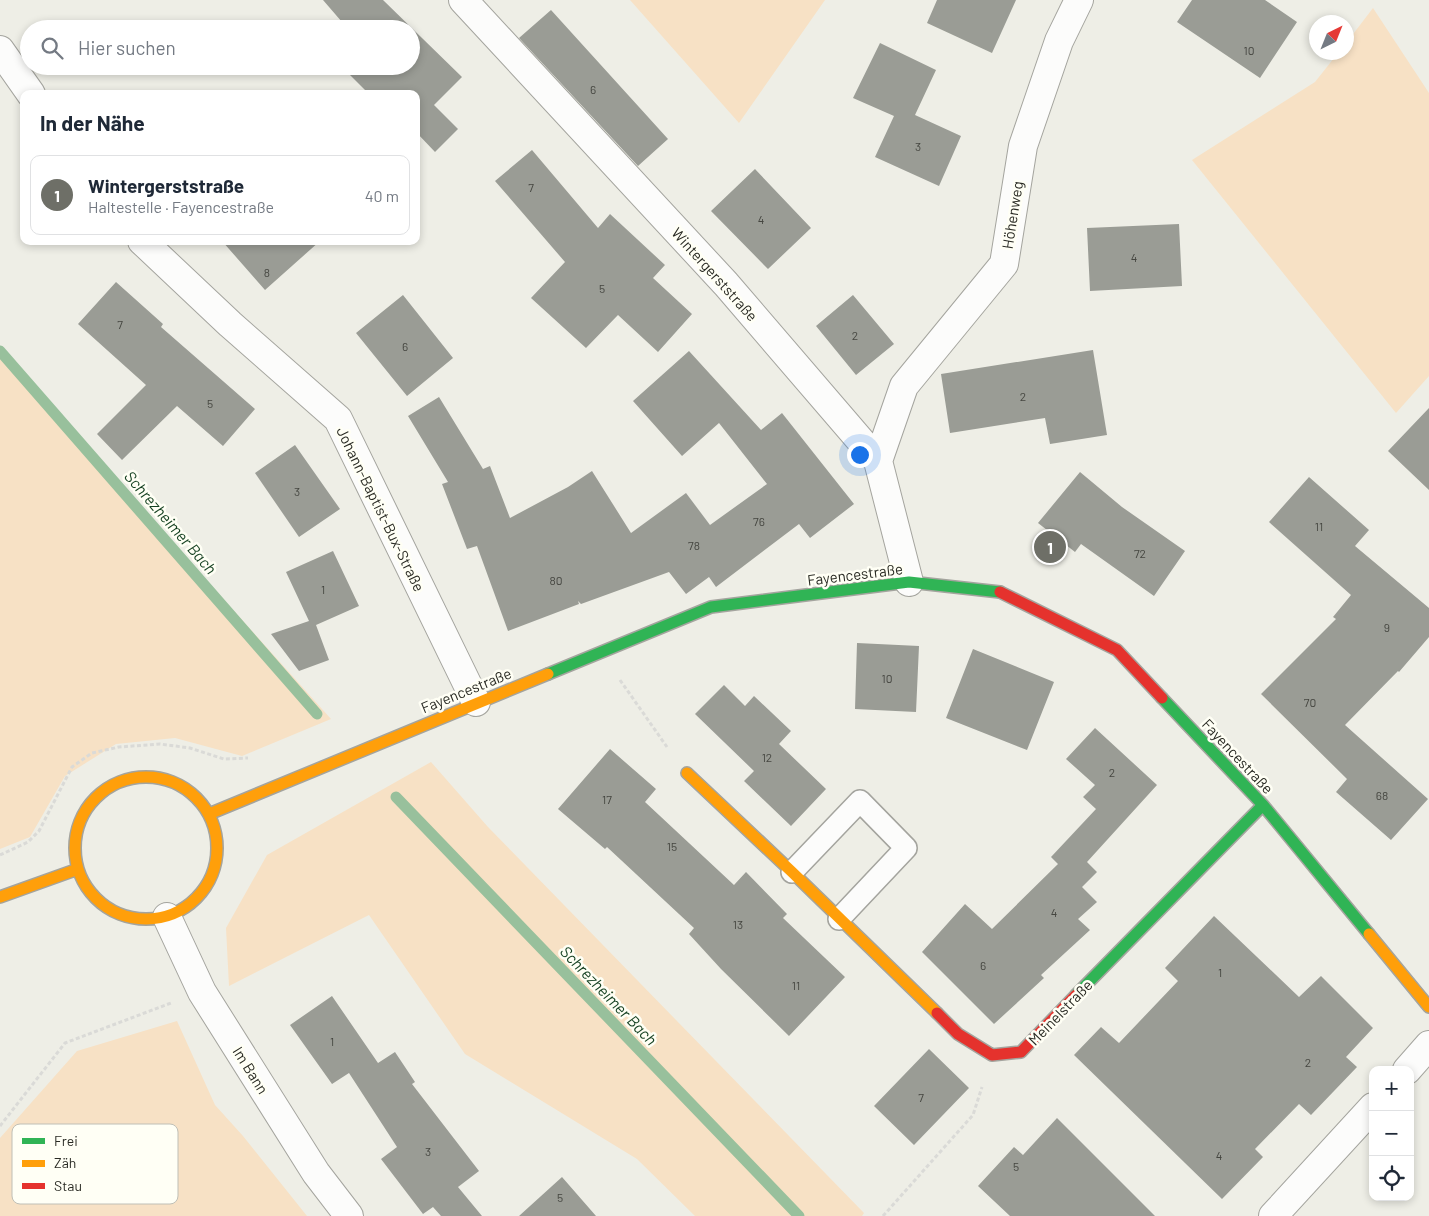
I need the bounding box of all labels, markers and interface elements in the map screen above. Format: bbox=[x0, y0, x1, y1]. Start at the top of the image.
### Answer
north arrow bbox=[1309, 15, 1354, 60]
search box bbox=[20, 20, 420, 75]
icon: search bbox=[38, 34, 66, 62]
text: Hier suchen bbox=[78, 36, 176, 59]
house number: 10 bbox=[1244, 43, 1254, 57]
house number: 6 bbox=[590, 82, 596, 96]
text: In der Nähe bbox=[40, 110, 145, 135]
house number: 3 bbox=[915, 139, 921, 153]
text: Wintergerststraße bbox=[88, 174, 244, 197]
house number: 7 bbox=[528, 180, 534, 194]
street label: Höhenweg bbox=[998, 180, 1026, 250]
text: 1 bbox=[54, 186, 60, 205]
text: 40 m bbox=[365, 186, 399, 205]
text: Haltestelle · Fayencestraße bbox=[88, 197, 274, 216]
house number: 4 bbox=[758, 212, 764, 226]
street label: Wintergerststraße bbox=[668, 223, 762, 325]
house number: 4 bbox=[1131, 250, 1137, 264]
house number: 8 bbox=[264, 265, 270, 279]
house number: 5 bbox=[599, 281, 605, 295]
house number: 7 bbox=[117, 317, 123, 331]
house number: 2 bbox=[852, 328, 858, 342]
house number: 6 bbox=[402, 339, 408, 353]
house number: 2 bbox=[1020, 389, 1026, 403]
house number: 5 bbox=[207, 396, 213, 410]
street label: Johann-Baptist-Bux-Straße bbox=[333, 424, 429, 594]
your location bbox=[847, 442, 873, 468]
water label: Schrezheimer Bach bbox=[121, 466, 221, 578]
house number: 3 bbox=[294, 484, 300, 498]
house number: 76 bbox=[753, 514, 765, 528]
house number: 11 bbox=[1315, 519, 1323, 533]
pin: 1 bbox=[1034, 528, 1066, 566]
house number: 78 bbox=[688, 538, 700, 552]
house number: 72 bbox=[1134, 546, 1146, 560]
street label: Fayencestraße bbox=[806, 559, 904, 589]
house number: 80 bbox=[549, 573, 563, 587]
house number: 1 bbox=[321, 582, 325, 596]
house number: 9 bbox=[1384, 620, 1390, 634]
street label: Fayencestraße bbox=[418, 664, 514, 716]
house number: 10 bbox=[882, 671, 892, 685]
house number: 70 bbox=[1304, 695, 1316, 709]
street label: Fayencestraße bbox=[1199, 715, 1277, 797]
house number: 12 bbox=[762, 750, 772, 764]
house number: 2 bbox=[1109, 765, 1115, 779]
house number: 68 bbox=[1376, 788, 1388, 802]
house number: 17 bbox=[602, 792, 612, 806]
house number: 15 bbox=[667, 839, 677, 853]
house number: 4 bbox=[1051, 905, 1057, 919]
house number: 13 bbox=[733, 917, 743, 931]
water label: Schrezheimer Bach bbox=[557, 941, 661, 1049]
house number: 6 bbox=[980, 958, 986, 972]
house number: 1 bbox=[1218, 965, 1222, 979]
street label: Meinelstraße bbox=[1024, 976, 1096, 1048]
house number: 11 bbox=[792, 978, 800, 992]
house number: 1 bbox=[330, 1034, 334, 1048]
street label: Im Bann bbox=[229, 1043, 273, 1097]
house number: 2 bbox=[1305, 1055, 1311, 1069]
map controls bbox=[1369, 1066, 1414, 1201]
button: + bbox=[1369, 1066, 1414, 1111]
house number: 7 bbox=[918, 1090, 924, 1104]
button: − bbox=[1369, 1111, 1414, 1156]
legend bbox=[12, 1124, 178, 1204]
text: Frei bbox=[54, 1132, 78, 1149]
house number: 3 bbox=[425, 1144, 431, 1158]
house number: 4 bbox=[1216, 1148, 1222, 1162]
text: Zäh bbox=[54, 1154, 76, 1171]
button: locate bbox=[1369, 1156, 1414, 1201]
house number: 5 bbox=[1013, 1159, 1019, 1173]
text: Stau bbox=[54, 1177, 82, 1194]
house number: 5 bbox=[557, 1190, 563, 1204]

